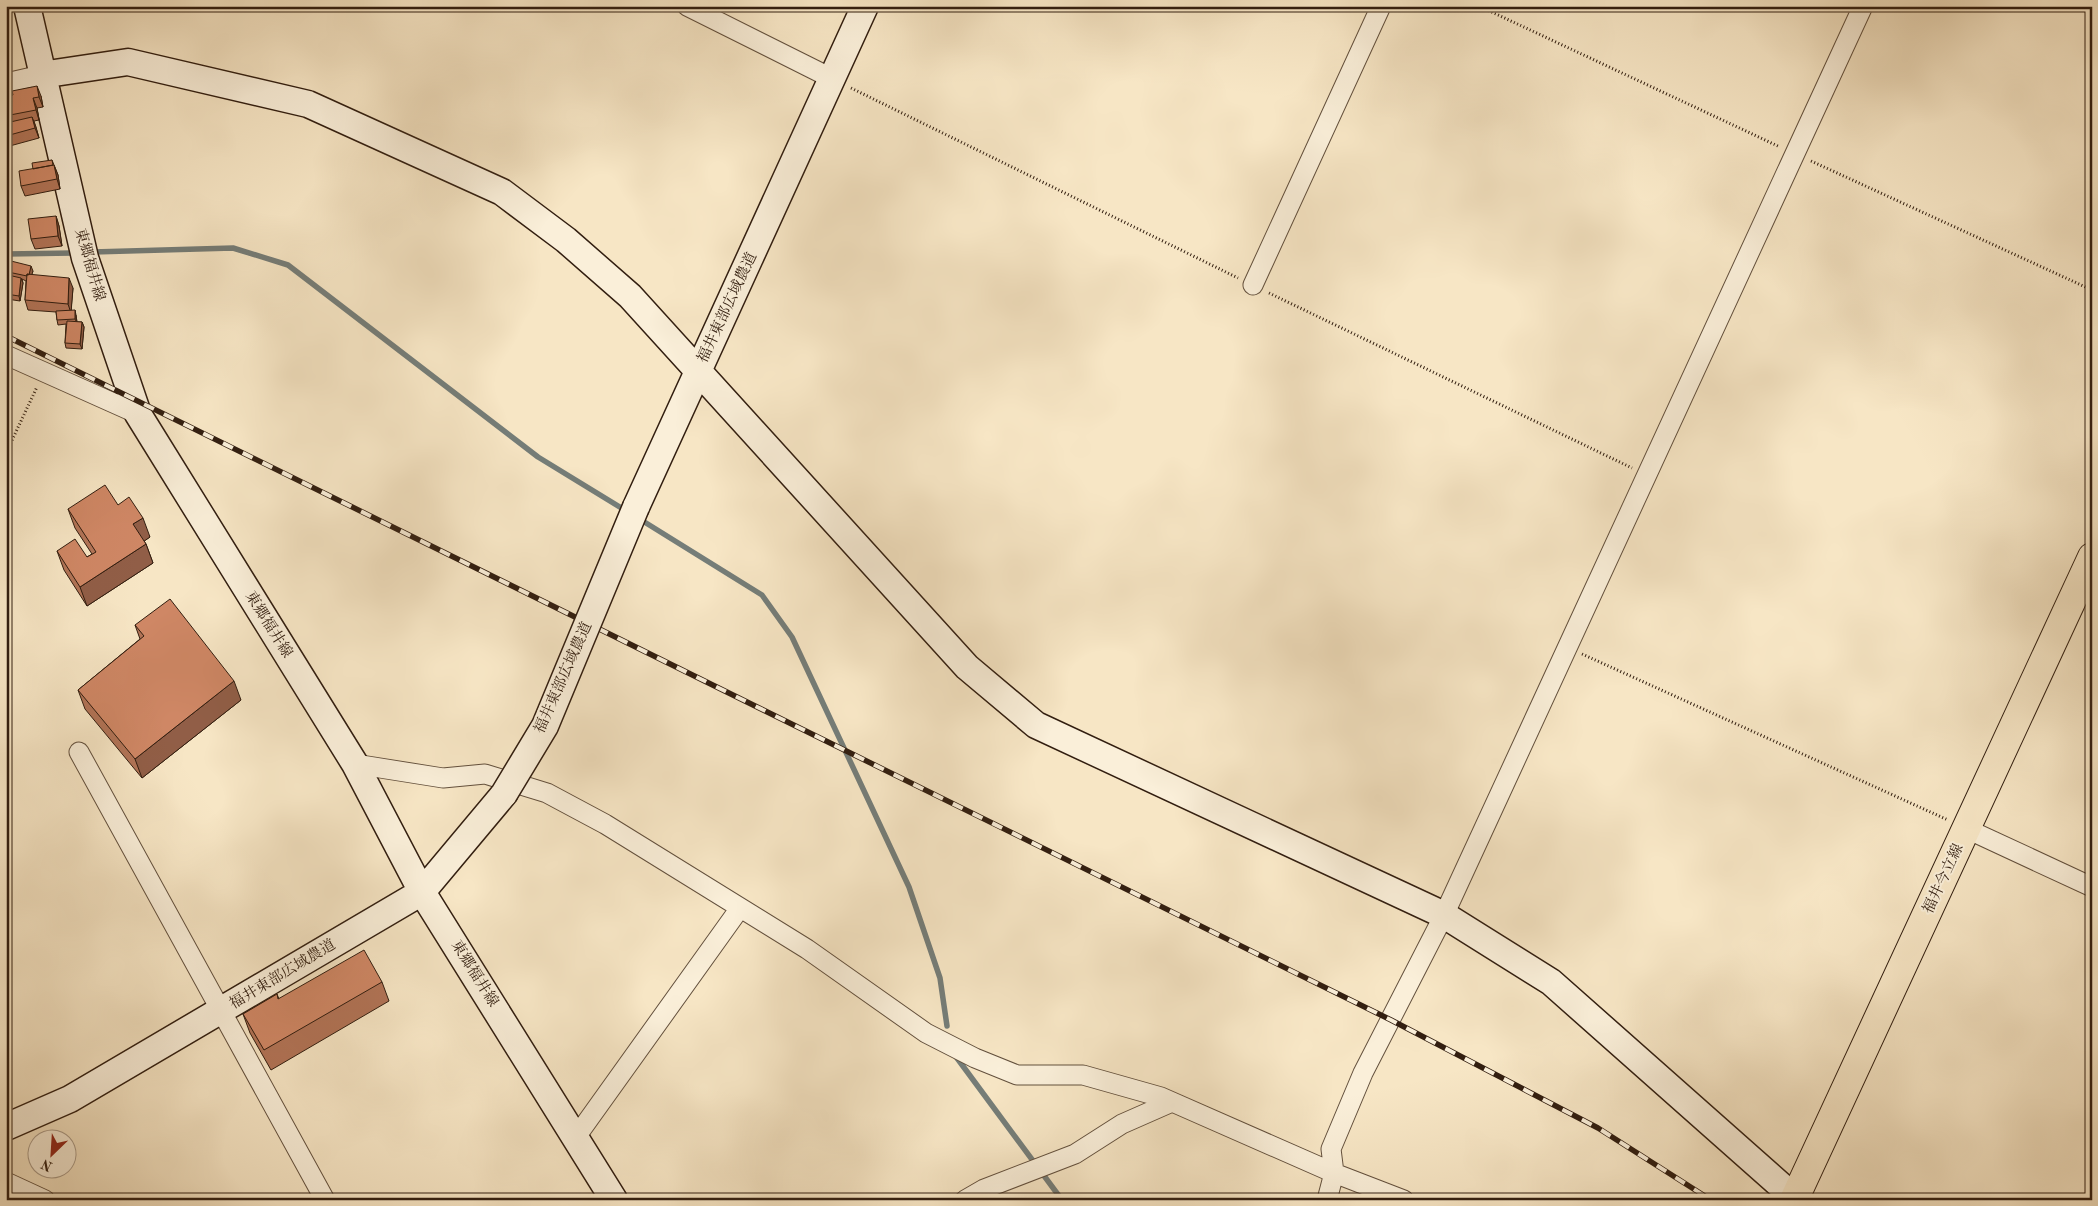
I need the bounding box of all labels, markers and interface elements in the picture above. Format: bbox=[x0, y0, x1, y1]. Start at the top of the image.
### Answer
street label: 東郷福井線 bbox=[71, 226, 108, 303]
street label: 福井東部広域農道 bbox=[694, 250, 760, 366]
street label: 東郷福井線 bbox=[242, 588, 296, 661]
street label: 福井東部広域農道 bbox=[531, 619, 595, 736]
street label: 福井今立線 bbox=[1920, 841, 1967, 916]
street label: 福井東部広域農道 bbox=[227, 936, 338, 1012]
street label: 東郷福井線 bbox=[448, 937, 502, 1010]
north arrow bbox=[28, 1128, 78, 1178]
text: N bbox=[39, 1156, 55, 1173]

